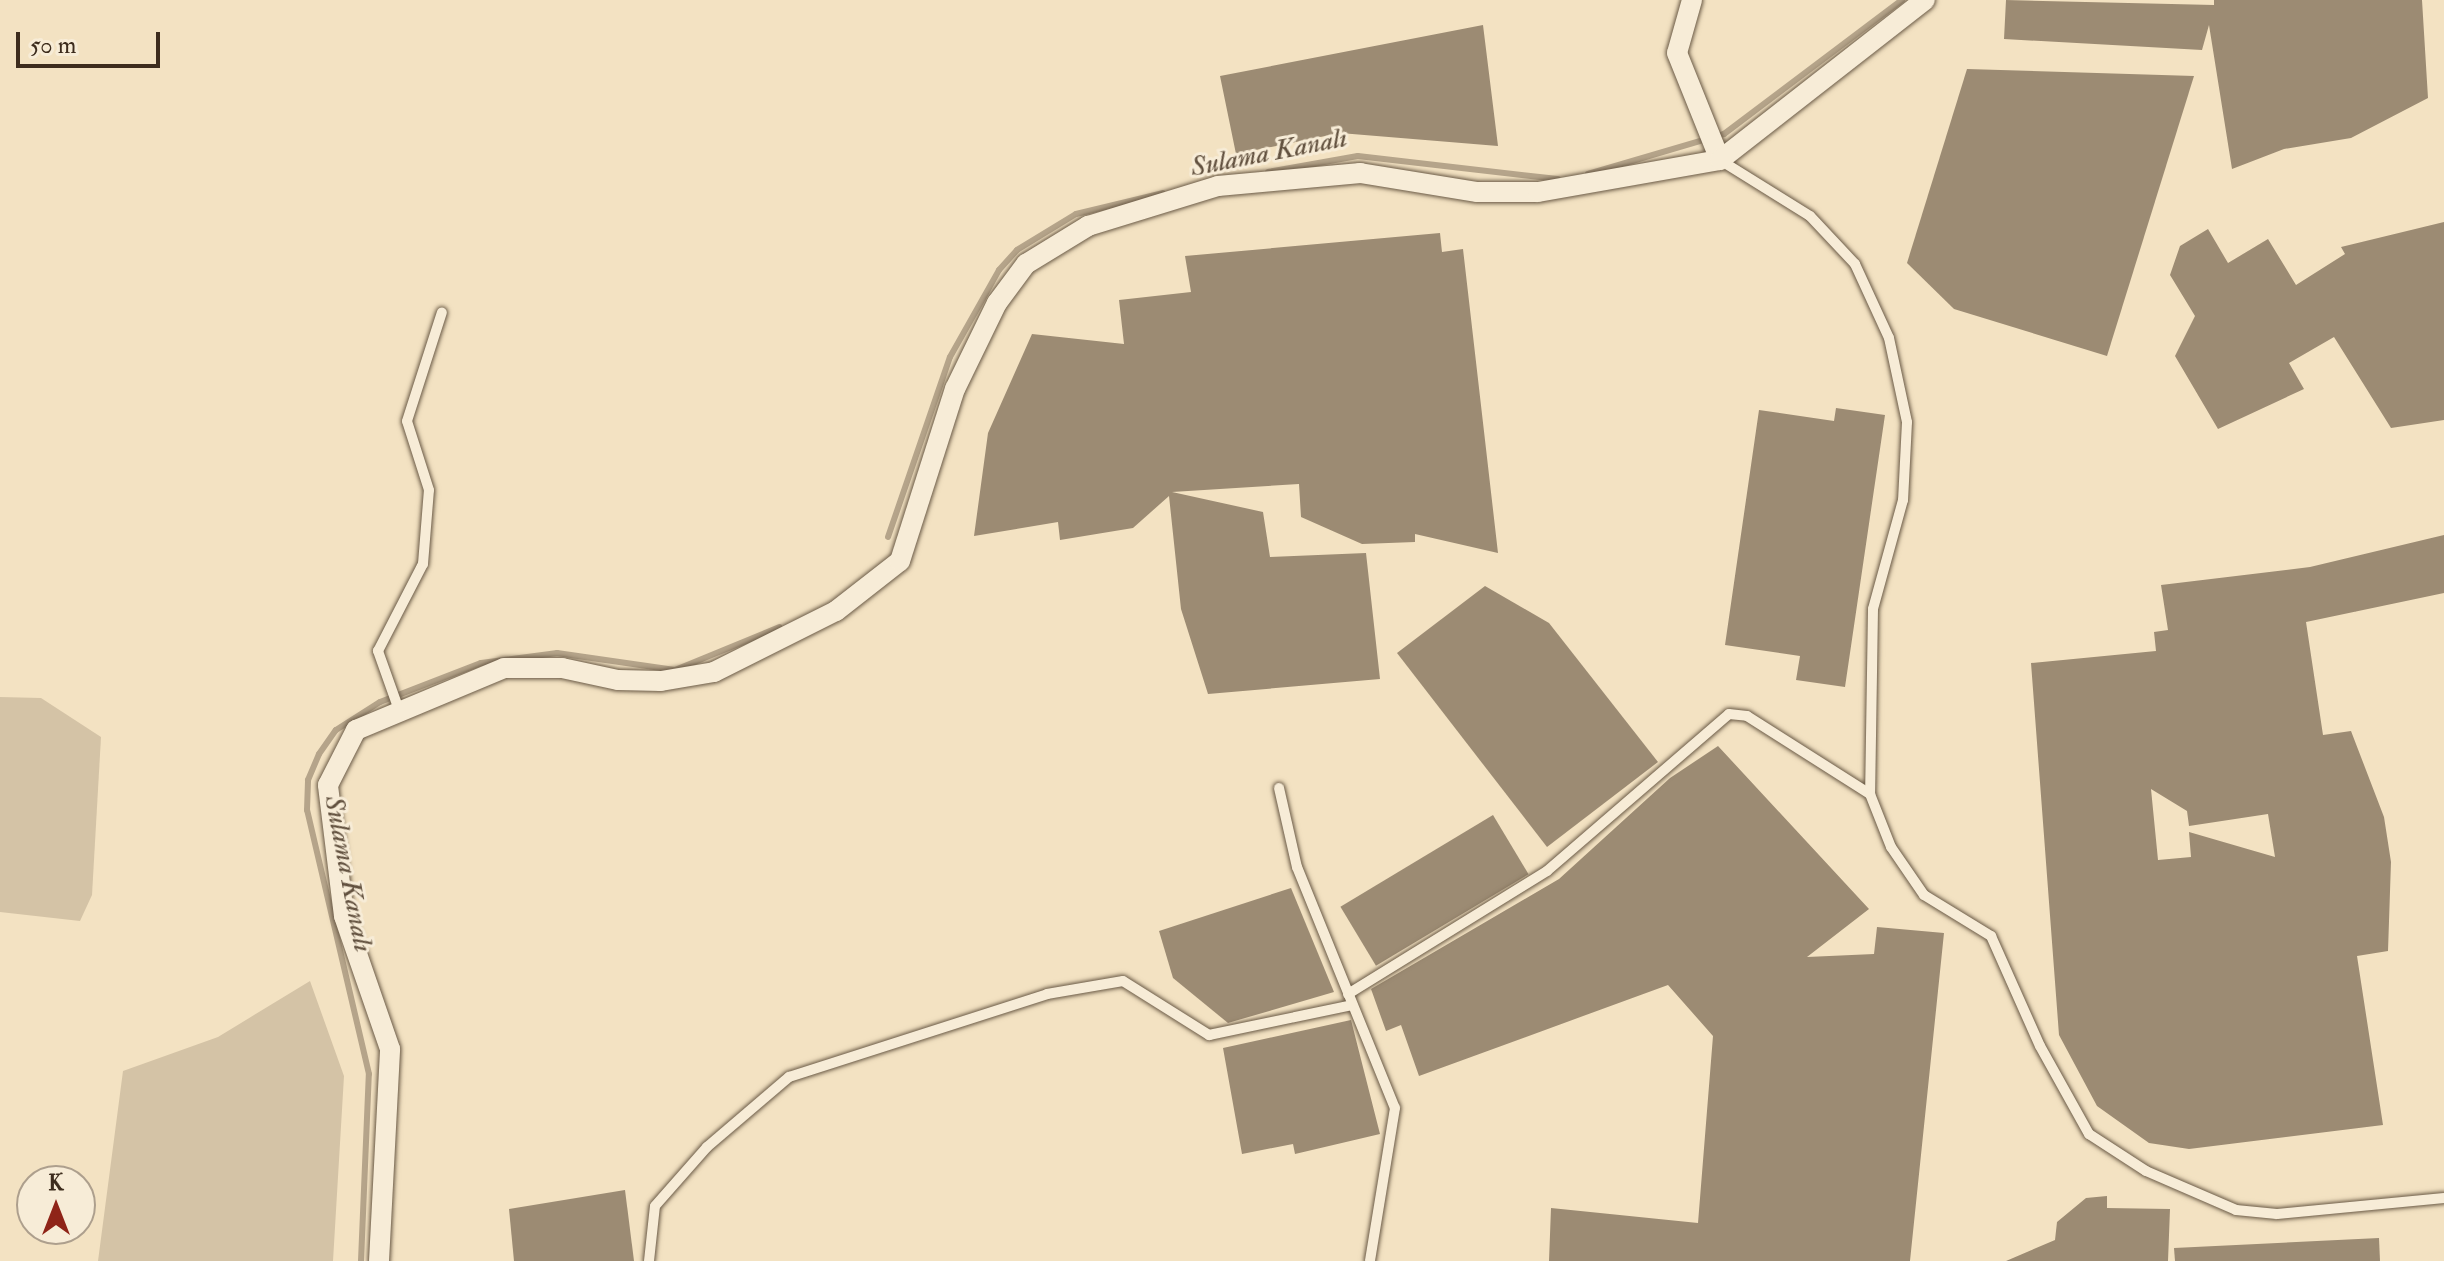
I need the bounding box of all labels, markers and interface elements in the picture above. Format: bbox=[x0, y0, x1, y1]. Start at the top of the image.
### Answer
scale bar bbox=[20, 16, 164, 66]
text: 50 m bbox=[30, 30, 76, 61]
water label: Sulama Kanalı bbox=[1188, 121, 1350, 185]
water label: Sulama Kanalı bbox=[316, 793, 380, 955]
north arrow bbox=[16, 1165, 96, 1245]
text: K bbox=[48, 1169, 64, 1197]

